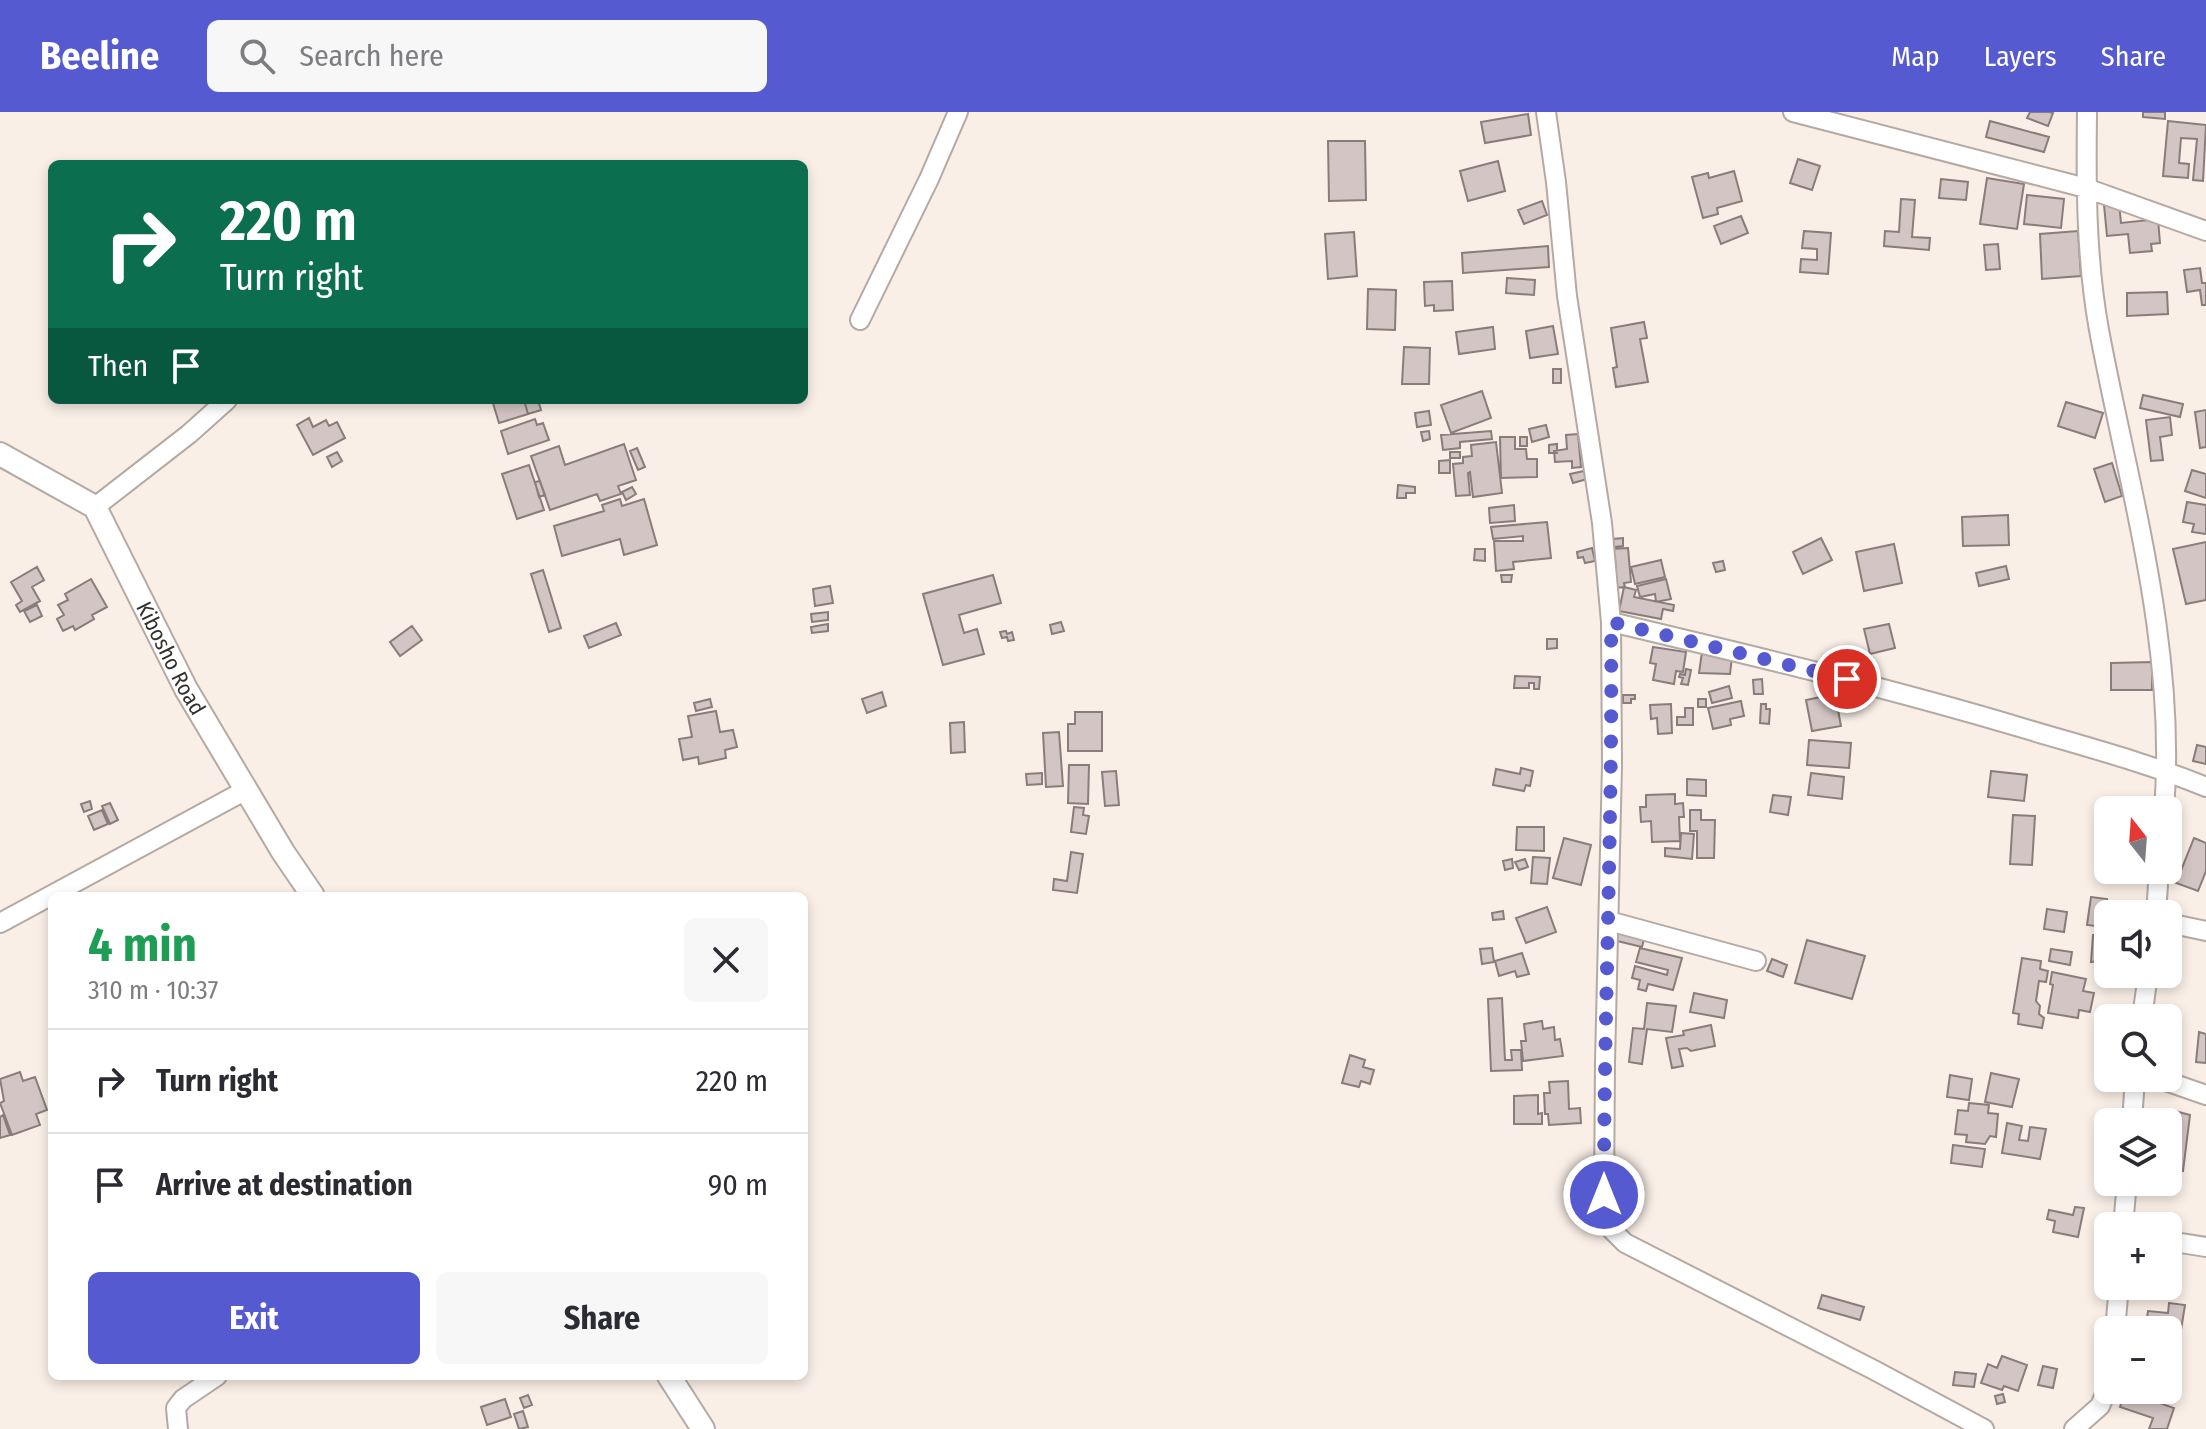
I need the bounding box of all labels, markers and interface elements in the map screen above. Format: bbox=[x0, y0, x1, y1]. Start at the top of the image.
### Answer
search box bbox=[207, 20, 767, 92]
text: Beeline bbox=[40, 33, 159, 79]
icon: search bbox=[235, 34, 279, 78]
text: Search here bbox=[299, 38, 444, 74]
text: Map bbox=[1891, 40, 1940, 73]
text: Layers bbox=[1984, 40, 2057, 73]
text: Share bbox=[2101, 40, 2166, 73]
text: 220 m bbox=[220, 188, 357, 255]
icon: right bbox=[88, 192, 192, 296]
text: Turn right bbox=[220, 256, 363, 300]
icon: arrive bbox=[164, 344, 208, 388]
text: Then bbox=[88, 348, 148, 384]
street label: Kibosho Road bbox=[130, 597, 211, 720]
pin bbox=[1813, 645, 1881, 713]
icon: arrive bbox=[1825, 657, 1869, 701]
north arrow bbox=[2094, 796, 2182, 884]
map controls bbox=[2094, 796, 2182, 1404]
button: sound bbox=[2094, 900, 2182, 988]
text: 4 min bbox=[88, 916, 197, 974]
button: close bbox=[684, 918, 768, 1002]
text: 310 m · 10:37 bbox=[88, 975, 218, 1006]
button: search bbox=[2094, 1004, 2182, 1092]
icon: right bbox=[88, 1059, 132, 1103]
text: Turn right bbox=[156, 1063, 278, 1099]
text: 220 m bbox=[696, 1063, 768, 1099]
button: layers bbox=[2094, 1108, 2182, 1196]
position arrow bbox=[1562, 1153, 1646, 1237]
icon: arrive bbox=[88, 1163, 132, 1207]
text: Arrive at destination bbox=[156, 1167, 413, 1203]
text: 90 m bbox=[708, 1167, 768, 1203]
button: + bbox=[2094, 1212, 2182, 1300]
button: Exit bbox=[88, 1272, 420, 1364]
button: Share bbox=[436, 1272, 768, 1364]
button: − bbox=[2094, 1316, 2182, 1404]

